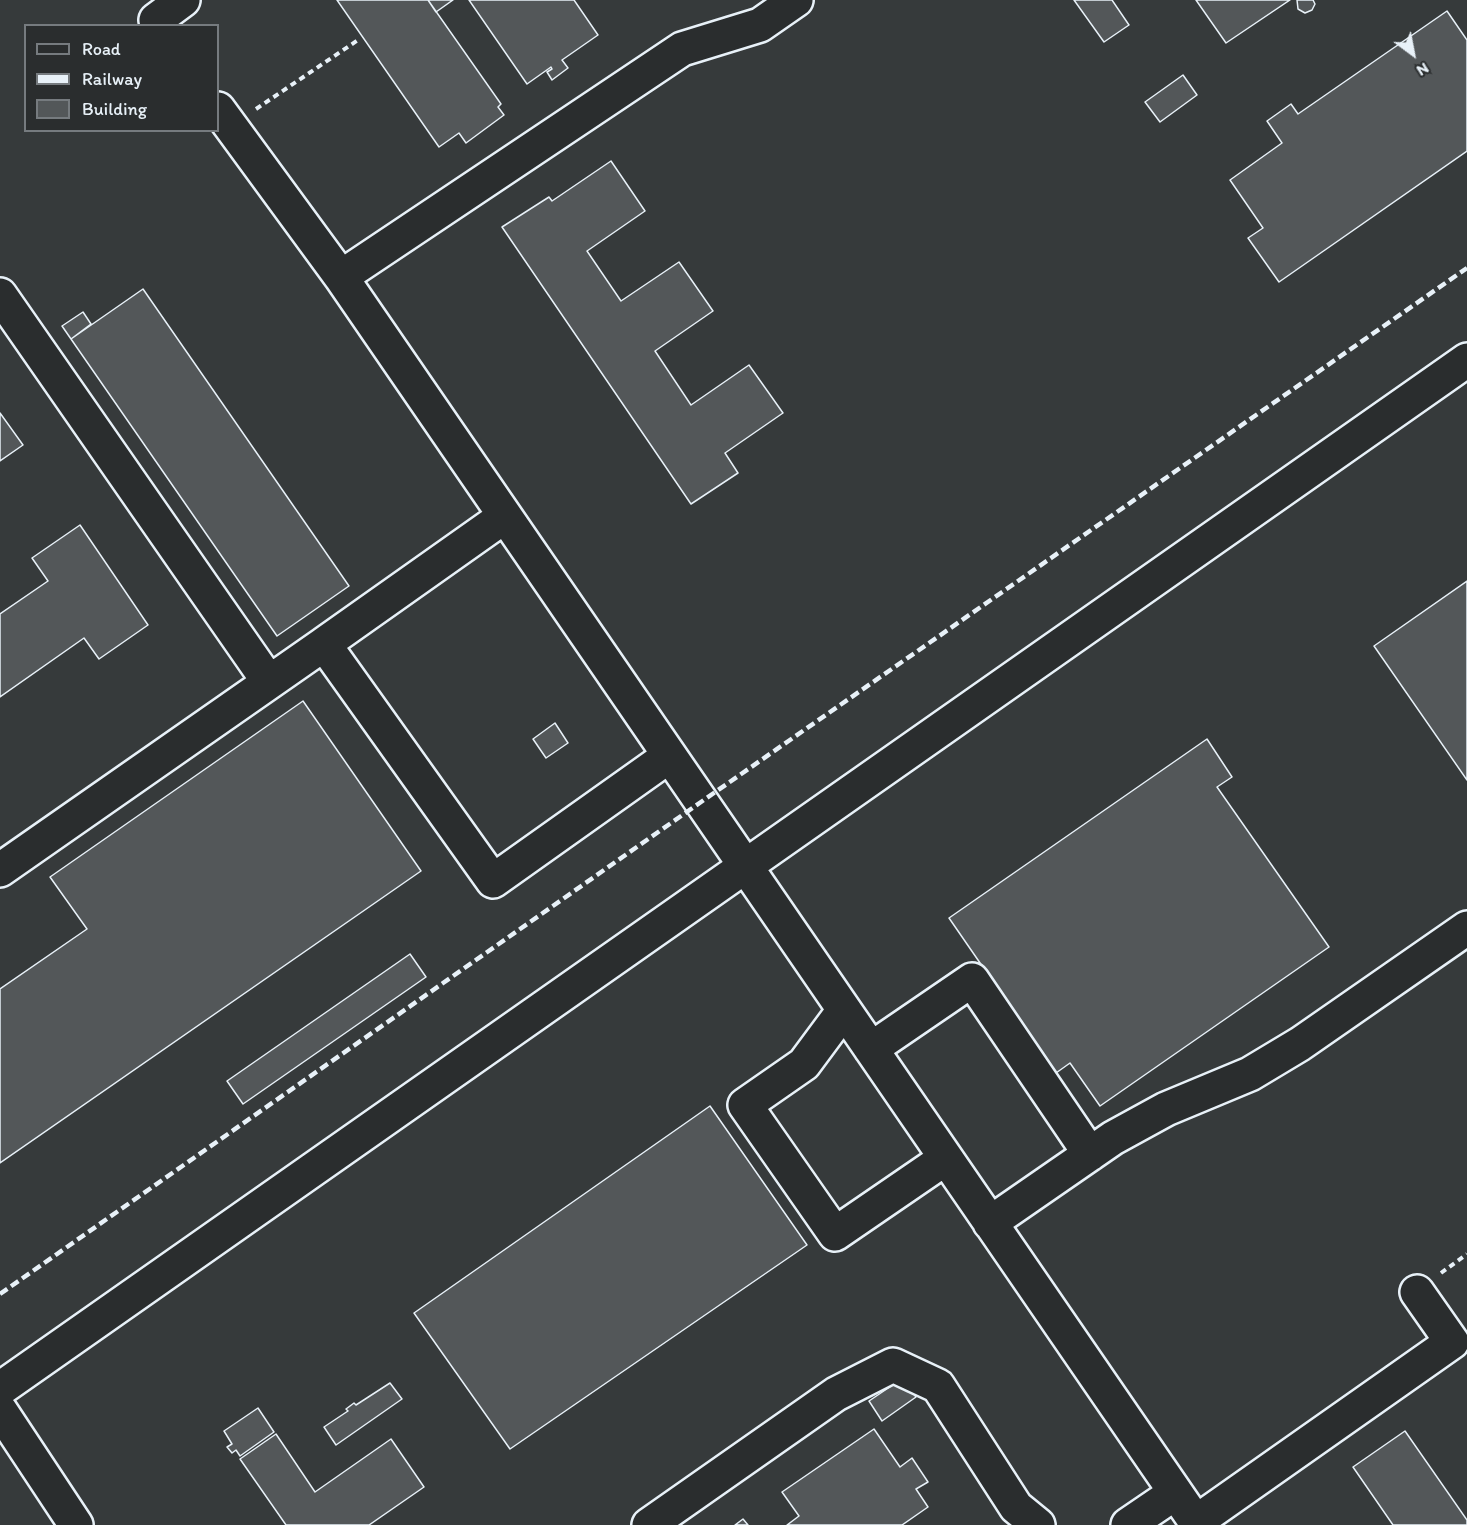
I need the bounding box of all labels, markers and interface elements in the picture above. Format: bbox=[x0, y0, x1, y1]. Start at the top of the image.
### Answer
legend bbox=[24, 24, 219, 132]
north arrow bbox=[1383, 24, 1443, 84]
text: Road bbox=[82, 38, 121, 60]
text: N bbox=[1413, 59, 1432, 81]
text: Railway bbox=[82, 68, 142, 90]
text: Building bbox=[82, 98, 147, 120]

